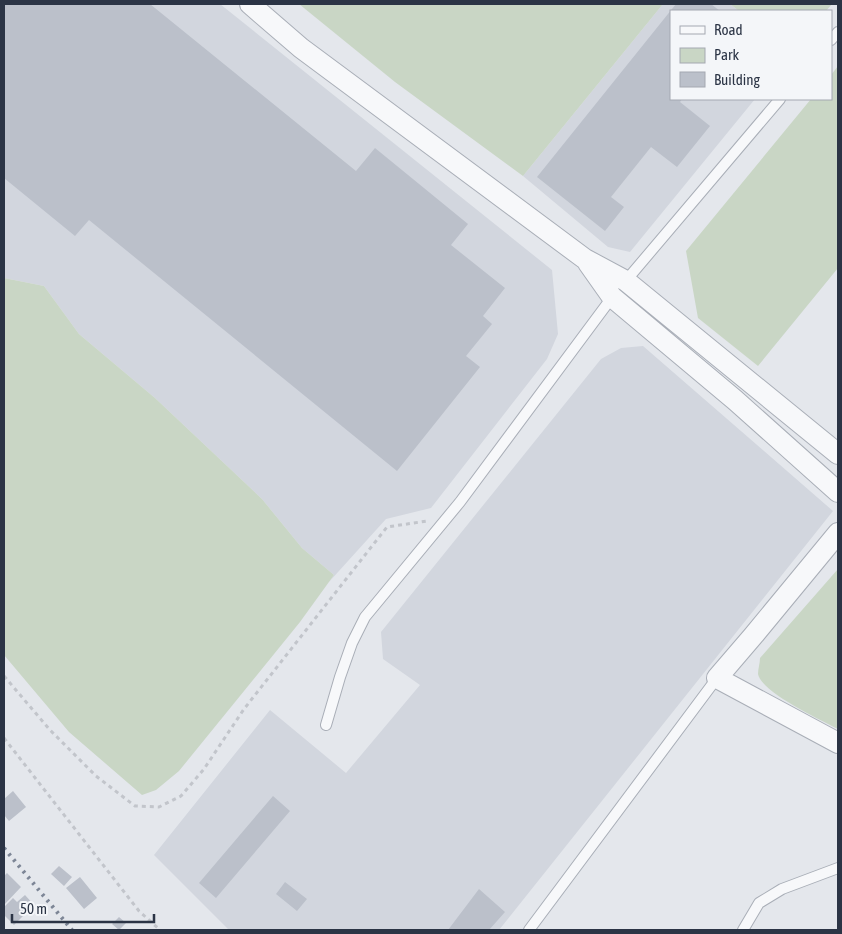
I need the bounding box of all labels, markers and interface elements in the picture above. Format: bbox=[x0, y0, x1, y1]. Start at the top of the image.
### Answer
legend bbox=[670, 10, 832, 100]
text: Road bbox=[714, 21, 743, 38]
text: Park bbox=[714, 46, 739, 63]
text: Building bbox=[714, 71, 760, 88]
scale bar bbox=[12, 892, 155, 924]
text: 50 m bbox=[20, 900, 47, 917]

